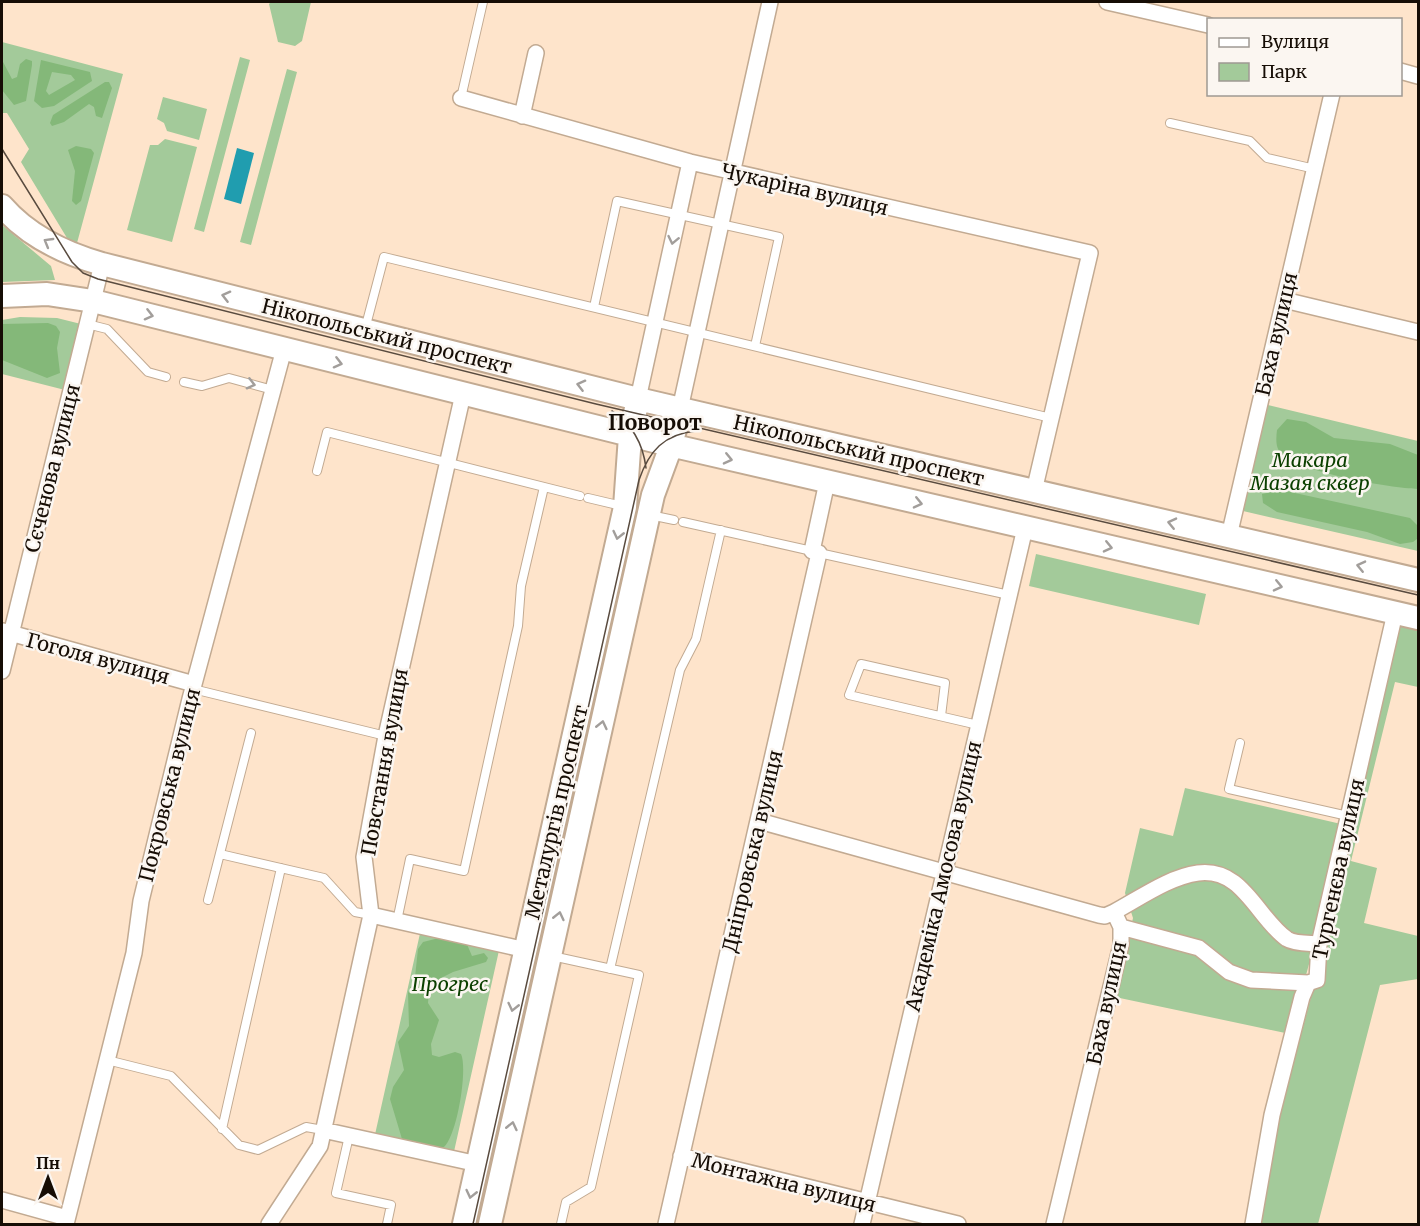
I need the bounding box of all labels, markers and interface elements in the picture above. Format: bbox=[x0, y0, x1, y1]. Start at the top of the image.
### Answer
legend bbox=[1207, 18, 1402, 96]
text: Вулиця bbox=[1261, 30, 1329, 53]
text: Парк bbox=[1261, 60, 1307, 83]
street label: Чукаріна вулиця bbox=[719, 158, 891, 220]
one-way arrow bbox=[667, 235, 680, 245]
one-way arrow bbox=[43, 238, 54, 250]
street label: Баха вулиця bbox=[1250, 270, 1302, 398]
one-way arrow bbox=[222, 290, 232, 303]
street label: Нікопольський проспект bbox=[259, 293, 515, 379]
one-way arrow bbox=[144, 307, 154, 320]
one-way arrow bbox=[333, 355, 343, 368]
one-way arrow bbox=[245, 377, 256, 389]
one-way arrow bbox=[576, 379, 586, 392]
street label: Сєченова вулиця bbox=[19, 381, 85, 555]
district label: Поворот bbox=[608, 409, 702, 436]
street label: Нікопольський проспект bbox=[731, 409, 987, 491]
park label: Макара Мазая сквер bbox=[1249, 447, 1370, 495]
one-way arrow bbox=[723, 452, 733, 465]
one-way arrow bbox=[913, 496, 923, 509]
one-way arrow bbox=[1167, 517, 1177, 530]
one-way arrow bbox=[613, 530, 626, 540]
one-way arrow bbox=[1103, 539, 1113, 552]
one-way arrow bbox=[1357, 561, 1367, 574]
one-way arrow bbox=[1272, 579, 1282, 592]
street label: Гоголя вулиця bbox=[23, 627, 173, 689]
street label: Повстання вулиця bbox=[355, 666, 413, 858]
street label: Покровська вулиця bbox=[133, 685, 205, 885]
street label: Металургів проспект bbox=[519, 703, 593, 921]
one-way arrow bbox=[594, 721, 607, 731]
street label: Академіка Амосова вулиця bbox=[899, 738, 986, 1015]
street label: Дніпровська вулиця bbox=[717, 747, 787, 955]
street label: Тургенєва вулиця bbox=[1307, 776, 1369, 962]
one-way arrow bbox=[552, 911, 565, 921]
street label: Баха вулиця bbox=[1081, 939, 1131, 1067]
park label: Прогрес bbox=[412, 971, 488, 996]
one-way arrow bbox=[507, 1002, 520, 1012]
one-way arrow bbox=[505, 1122, 518, 1132]
street label: Монтажна вулиця bbox=[689, 1147, 879, 1217]
north arrow bbox=[18, 1148, 78, 1208]
text: Пн bbox=[36, 1153, 60, 1173]
one-way arrow bbox=[465, 1189, 478, 1199]

